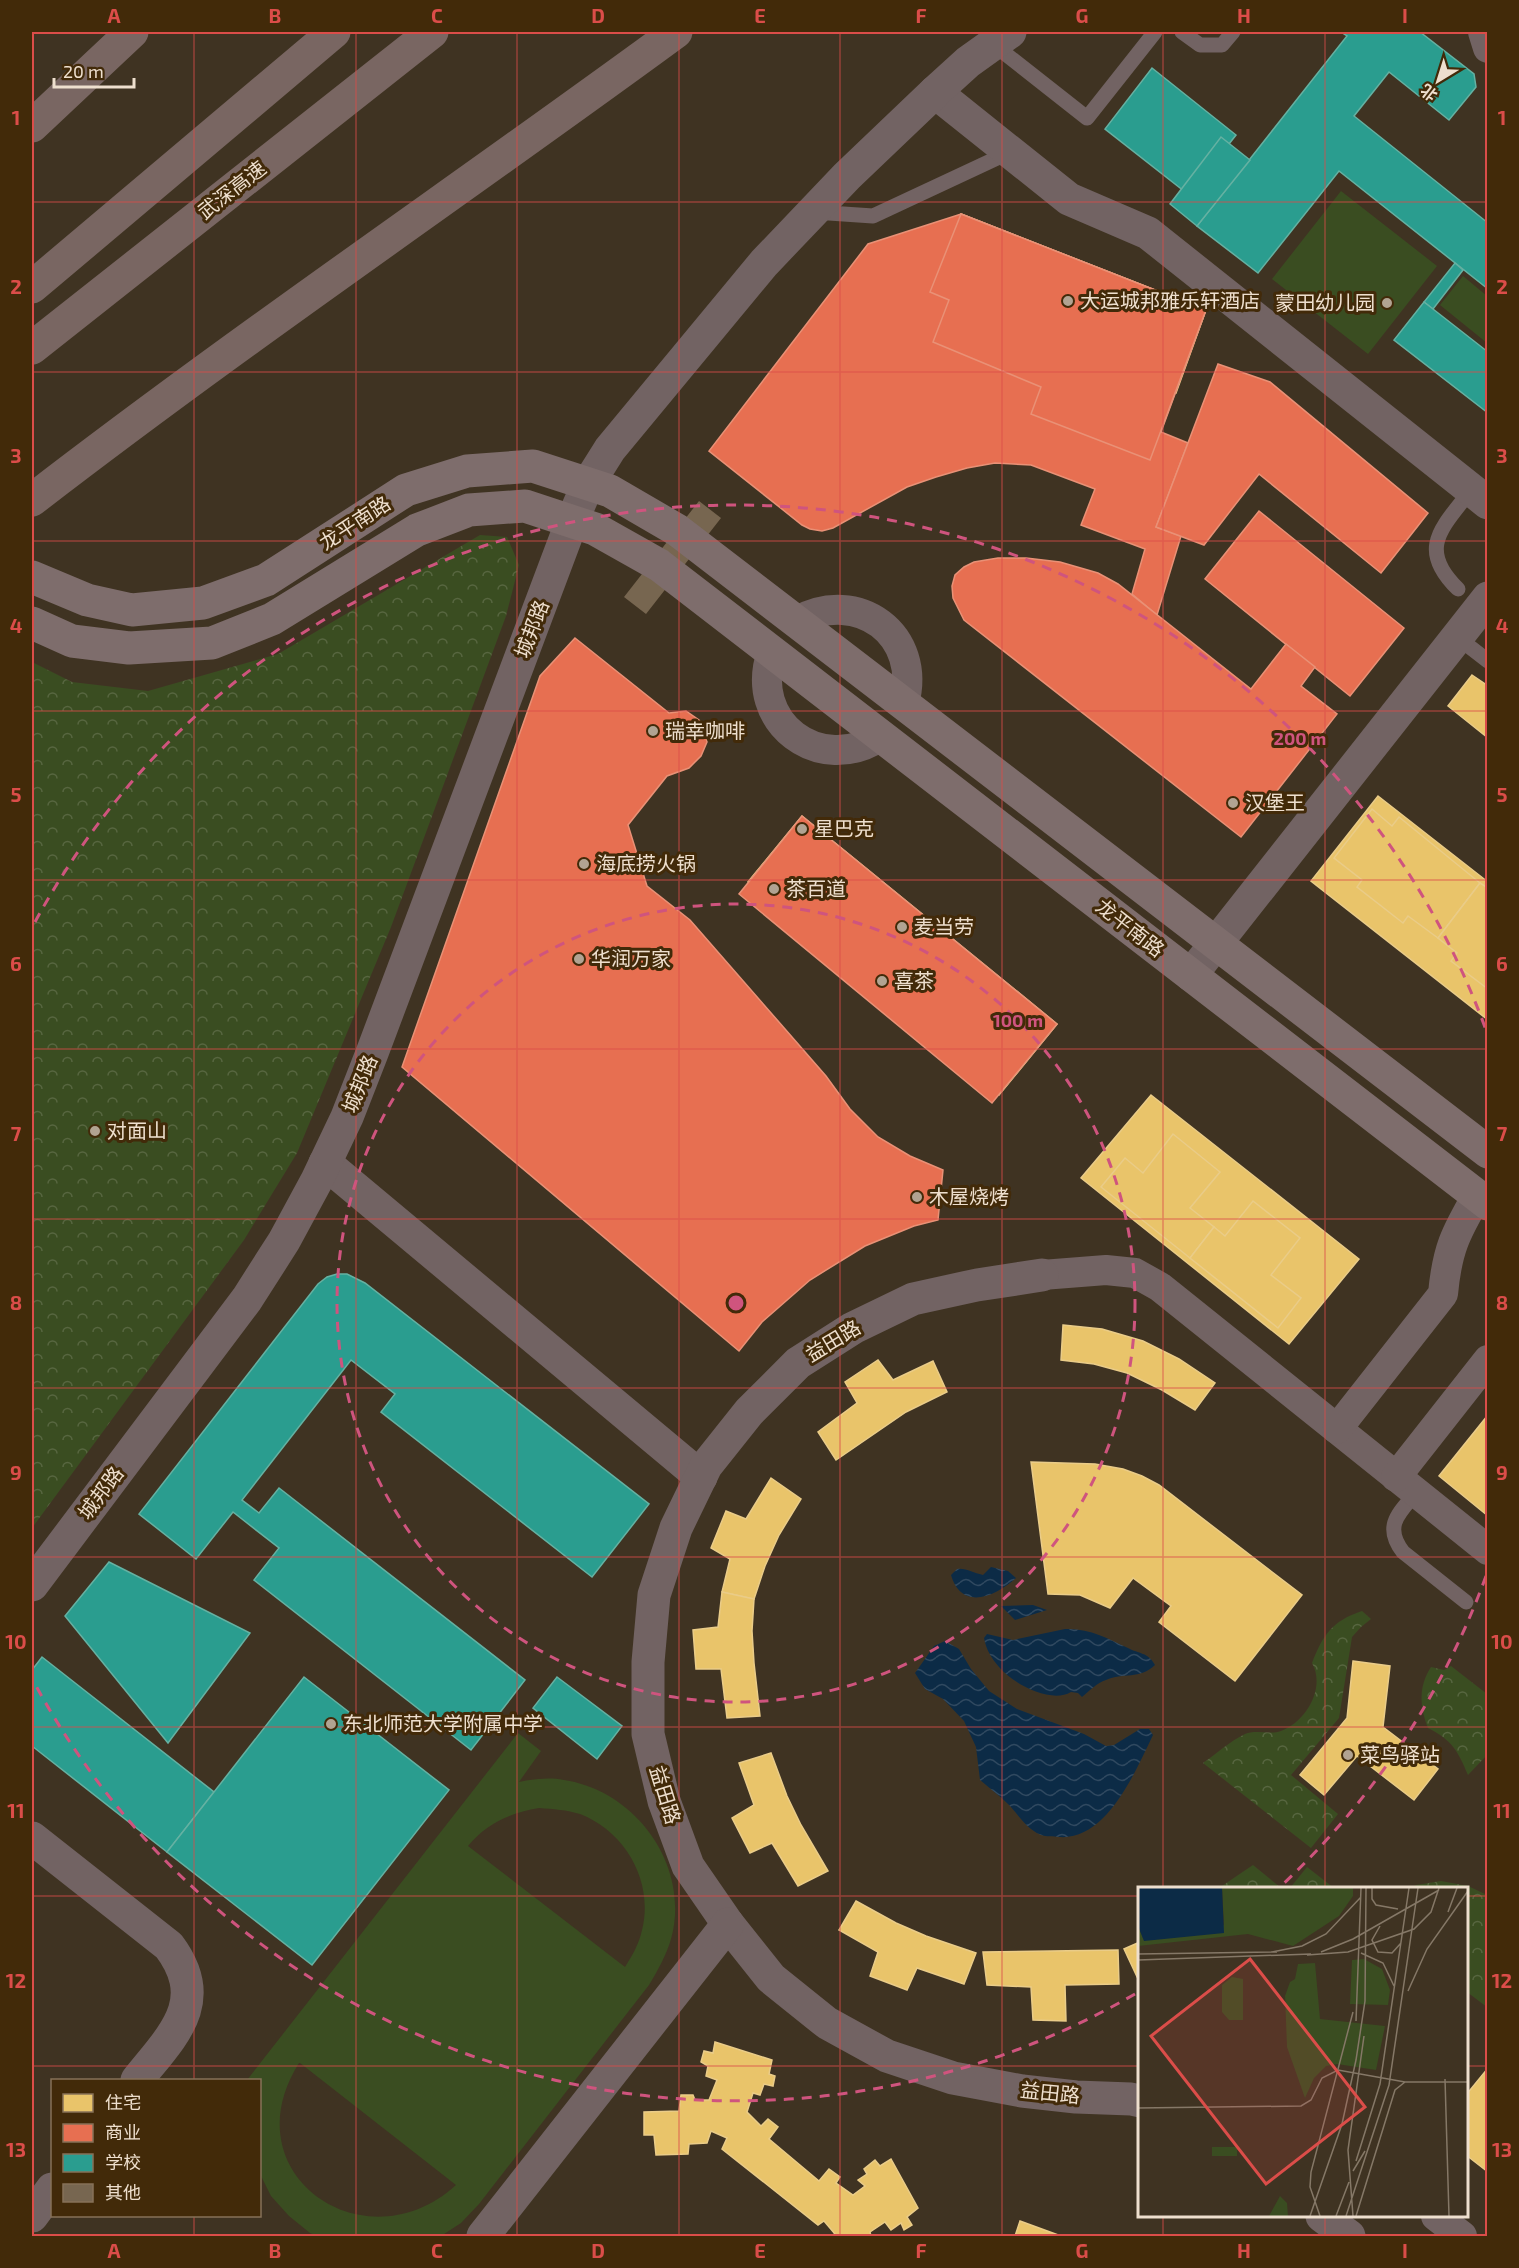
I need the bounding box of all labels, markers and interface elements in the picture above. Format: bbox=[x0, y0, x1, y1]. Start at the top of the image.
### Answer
text: A bbox=[107, 3, 121, 27]
text: B bbox=[269, 3, 281, 27]
text: C bbox=[431, 3, 443, 27]
text: D bbox=[591, 3, 605, 27]
text: E bbox=[754, 3, 766, 27]
text: F bbox=[915, 3, 927, 27]
text: G bbox=[1076, 3, 1088, 27]
text: H bbox=[1237, 3, 1251, 27]
text: I bbox=[1402, 3, 1408, 27]
scale bar bbox=[54, 51, 134, 89]
north arrow bbox=[1408, 51, 1468, 111]
text: 20 m bbox=[63, 60, 104, 82]
text: 北 bbox=[1416, 81, 1441, 106]
text: 1 bbox=[12, 105, 20, 129]
text: 1 bbox=[1498, 105, 1506, 129]
street label: 武深高速 bbox=[192, 155, 270, 223]
text: 2 bbox=[10, 274, 22, 298]
text: 2 bbox=[1496, 274, 1508, 298]
place label: 大运城邦雅乐轩酒店 bbox=[1080, 288, 1260, 312]
place label: 蒙田幼儿园 bbox=[1275, 290, 1375, 314]
marker: 大运城邦雅乐轩酒店 bbox=[1061, 294, 1075, 308]
marker: 蒙田幼儿园 bbox=[1380, 296, 1394, 310]
text: 3 bbox=[10, 443, 22, 467]
text: 3 bbox=[1496, 443, 1508, 467]
street label: 龙平南路 bbox=[314, 490, 395, 554]
street label: 城邦路 bbox=[509, 596, 553, 661]
text: 4 bbox=[10, 613, 23, 637]
text: 4 bbox=[1496, 613, 1509, 637]
place label: 瑞幸咖啡 bbox=[665, 718, 745, 742]
marker: 瑞幸咖啡 bbox=[646, 724, 660, 738]
text: 200 m bbox=[1274, 727, 1326, 749]
text: 5 bbox=[10, 782, 22, 806]
text: 5 bbox=[1496, 782, 1508, 806]
place label: 汉堡王 bbox=[1245, 790, 1305, 814]
marker: 汉堡王 bbox=[1226, 796, 1240, 810]
place label: 星巴克 bbox=[814, 816, 874, 840]
marker: 星巴克 bbox=[795, 822, 809, 836]
place label: 海底捞火锅 bbox=[596, 851, 696, 875]
marker: 海底捞火锅 bbox=[577, 857, 591, 871]
place label: 茶百道 bbox=[786, 876, 846, 900]
marker: 茶百道 bbox=[767, 882, 781, 896]
street label: 龙平南路 bbox=[1092, 893, 1170, 961]
place label: 麦当劳 bbox=[914, 914, 974, 938]
marker: 麦当劳 bbox=[895, 920, 909, 934]
place label: 华润万家 bbox=[591, 946, 671, 970]
text: 6 bbox=[10, 951, 22, 975]
text: 6 bbox=[1496, 951, 1508, 975]
marker: 华润万家 bbox=[572, 952, 586, 966]
place label: 喜茶 bbox=[894, 968, 934, 992]
marker: 喜茶 bbox=[875, 974, 889, 988]
text: 100 m bbox=[993, 1009, 1043, 1031]
street label: 城邦路 bbox=[337, 1051, 381, 1116]
place label: 对面山 bbox=[107, 1118, 167, 1142]
text: 7 bbox=[11, 1121, 22, 1145]
text: 7 bbox=[1497, 1121, 1508, 1145]
marker: 对面山 bbox=[88, 1124, 102, 1138]
place label: 木屋烧烤 bbox=[929, 1184, 1009, 1208]
marker: 木屋烧烤 bbox=[910, 1190, 924, 1204]
text: 8 bbox=[10, 1290, 22, 1314]
text: 8 bbox=[1496, 1290, 1508, 1314]
centre of rings bbox=[726, 1293, 746, 1313]
street label: 益田路 bbox=[801, 1314, 864, 1366]
text: 9 bbox=[10, 1460, 22, 1484]
text: 9 bbox=[1496, 1460, 1508, 1484]
street label: 城邦路 bbox=[73, 1461, 128, 1524]
text: 10 bbox=[5, 1629, 27, 1653]
text: 10 bbox=[1491, 1629, 1513, 1653]
place label: 东北师范大学附属中学 bbox=[343, 1711, 543, 1735]
marker: 东北师范大学附属中学 bbox=[324, 1717, 338, 1731]
place label: 菜鸟驿站 bbox=[1360, 1742, 1440, 1766]
marker: 菜鸟驿站 bbox=[1341, 1748, 1355, 1762]
street label: 益田路 bbox=[646, 1763, 686, 1827]
text: 11 bbox=[7, 1798, 25, 1822]
text: 11 bbox=[1493, 1798, 1511, 1822]
inset map bbox=[1138, 1887, 1468, 2217]
text: 12 bbox=[6, 1968, 26, 1992]
text: 12 bbox=[1492, 1968, 1512, 1992]
street label: 益田路 bbox=[1019, 2077, 1081, 2107]
legend bbox=[51, 2079, 261, 2217]
text: 住宅 bbox=[105, 2091, 141, 2113]
text: 商业 bbox=[105, 2121, 141, 2143]
text: 13 bbox=[6, 2137, 26, 2161]
text: 13 bbox=[1492, 2137, 1512, 2161]
text: 学校 bbox=[105, 2151, 141, 2173]
text: 其他 bbox=[105, 2181, 141, 2203]
text: A bbox=[107, 2238, 121, 2262]
text: B bbox=[269, 2238, 281, 2262]
text: C bbox=[431, 2238, 443, 2262]
text: D bbox=[591, 2238, 605, 2262]
text: E bbox=[754, 2238, 766, 2262]
text: F bbox=[915, 2238, 927, 2262]
text: G bbox=[1076, 2238, 1088, 2262]
text: H bbox=[1237, 2238, 1251, 2262]
text: I bbox=[1402, 2238, 1408, 2262]

